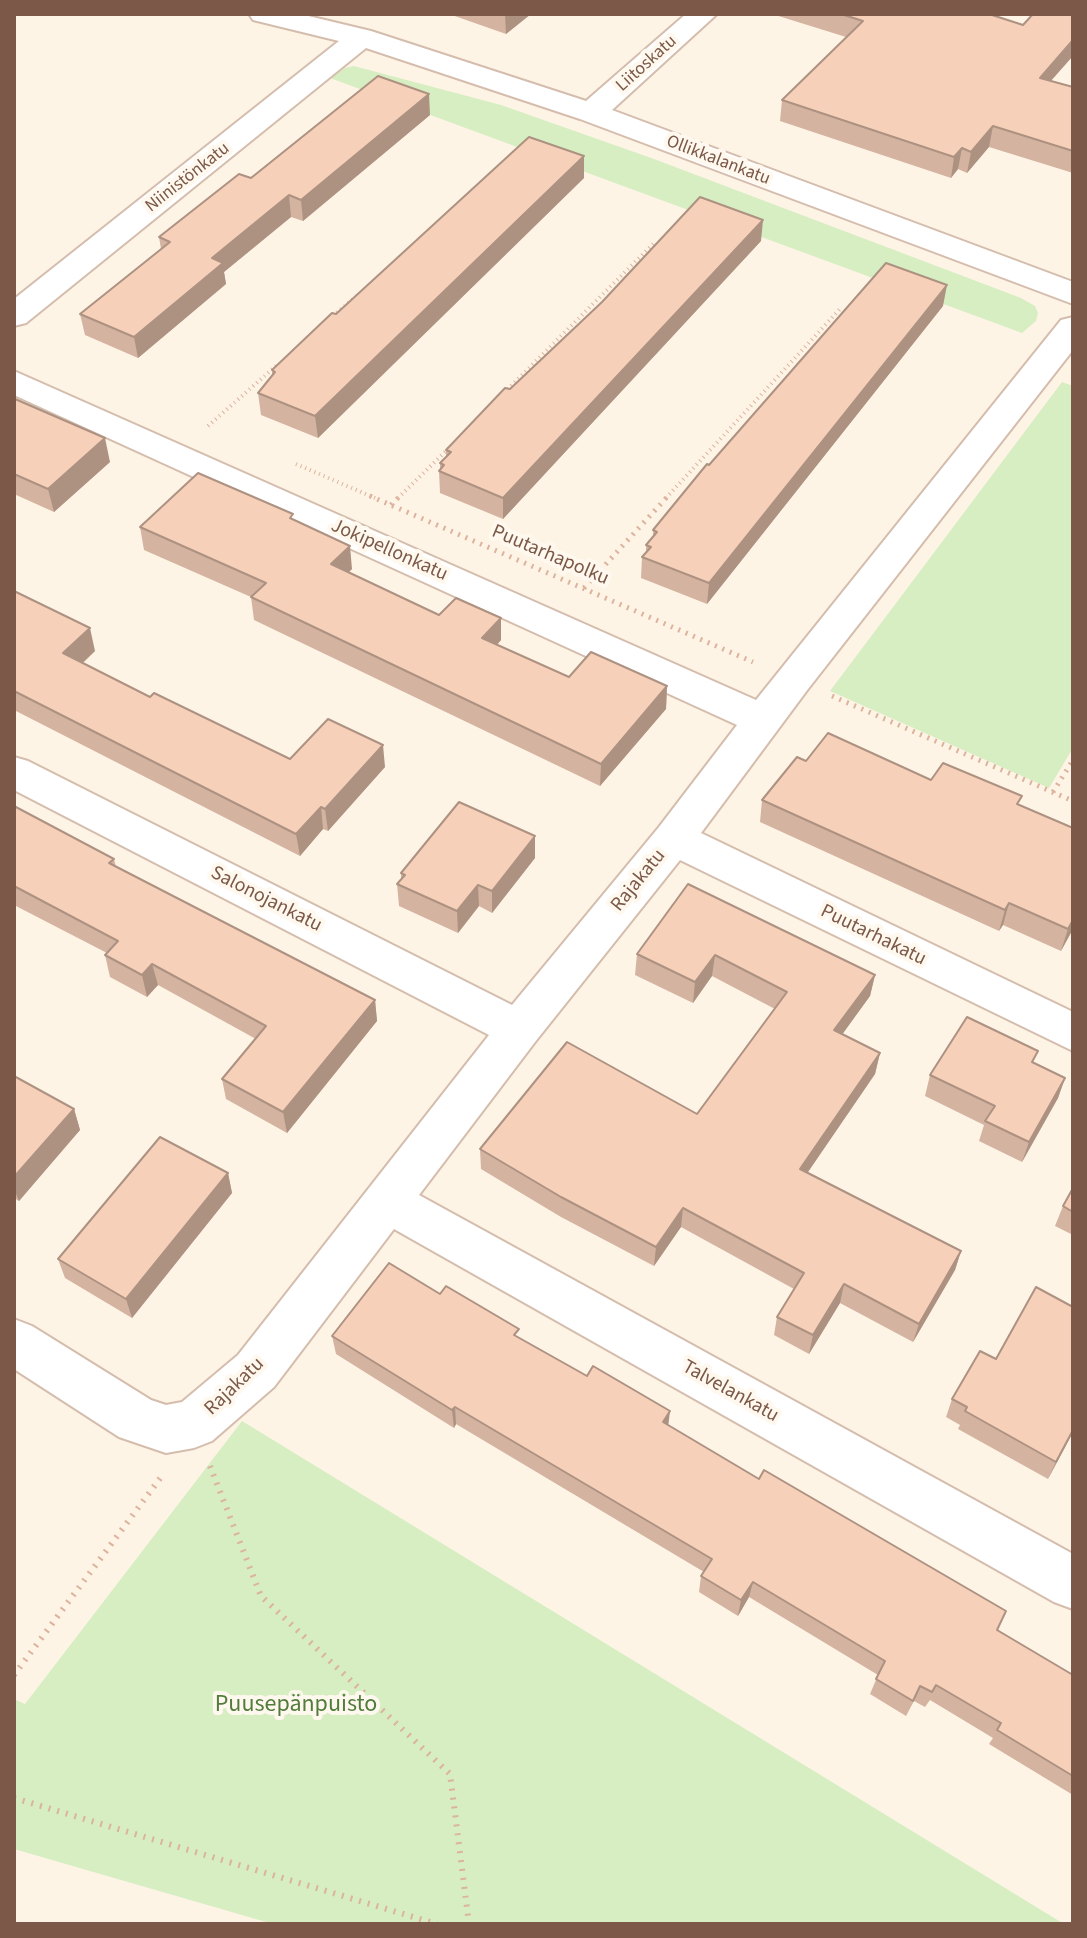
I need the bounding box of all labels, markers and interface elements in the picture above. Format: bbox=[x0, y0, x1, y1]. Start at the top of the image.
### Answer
street label: Liitoskatu bbox=[612, 31, 682, 97]
street label: Ollikkalankatu bbox=[663, 131, 773, 191]
street label: Niinistönkatu bbox=[142, 138, 234, 218]
street label: Jokipellonkatu bbox=[327, 515, 451, 587]
street label: Puutarhapolku bbox=[488, 521, 612, 591]
street label: Rajakatu bbox=[607, 845, 671, 917]
street label: Salonojankatu bbox=[206, 862, 326, 938]
street label: Puutarhakatu bbox=[816, 900, 930, 972]
street label: Rajakatu bbox=[200, 1353, 270, 1421]
street label: Talvelankatu bbox=[677, 1356, 783, 1428]
park label: Puusepänpuisto bbox=[215, 1692, 377, 1720]

